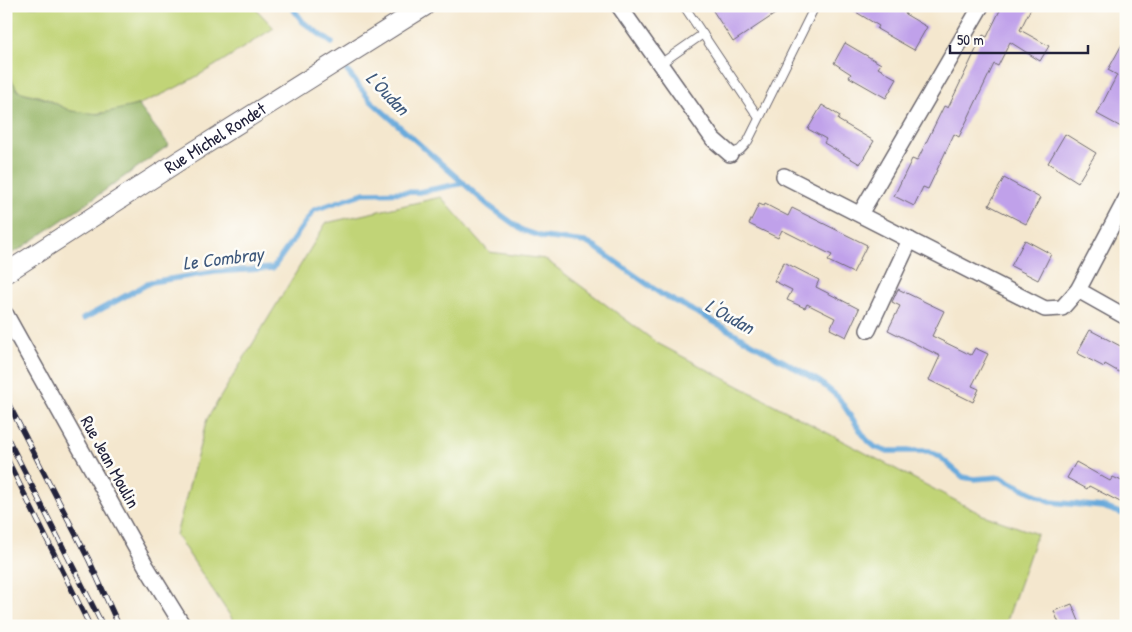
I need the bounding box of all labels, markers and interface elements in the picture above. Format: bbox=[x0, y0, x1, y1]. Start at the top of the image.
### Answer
scale bar bbox=[950, 22, 1087, 54]
text: 50 m bbox=[957, 29, 984, 50]
water label: L'Oudan bbox=[361, 65, 416, 122]
street label: Rue Michel Rondet bbox=[159, 96, 271, 179]
water label: Le Combray bbox=[181, 240, 267, 276]
water label: L'Oudan bbox=[701, 292, 760, 341]
street label: Rue Jean Moulin bbox=[75, 411, 146, 512]

